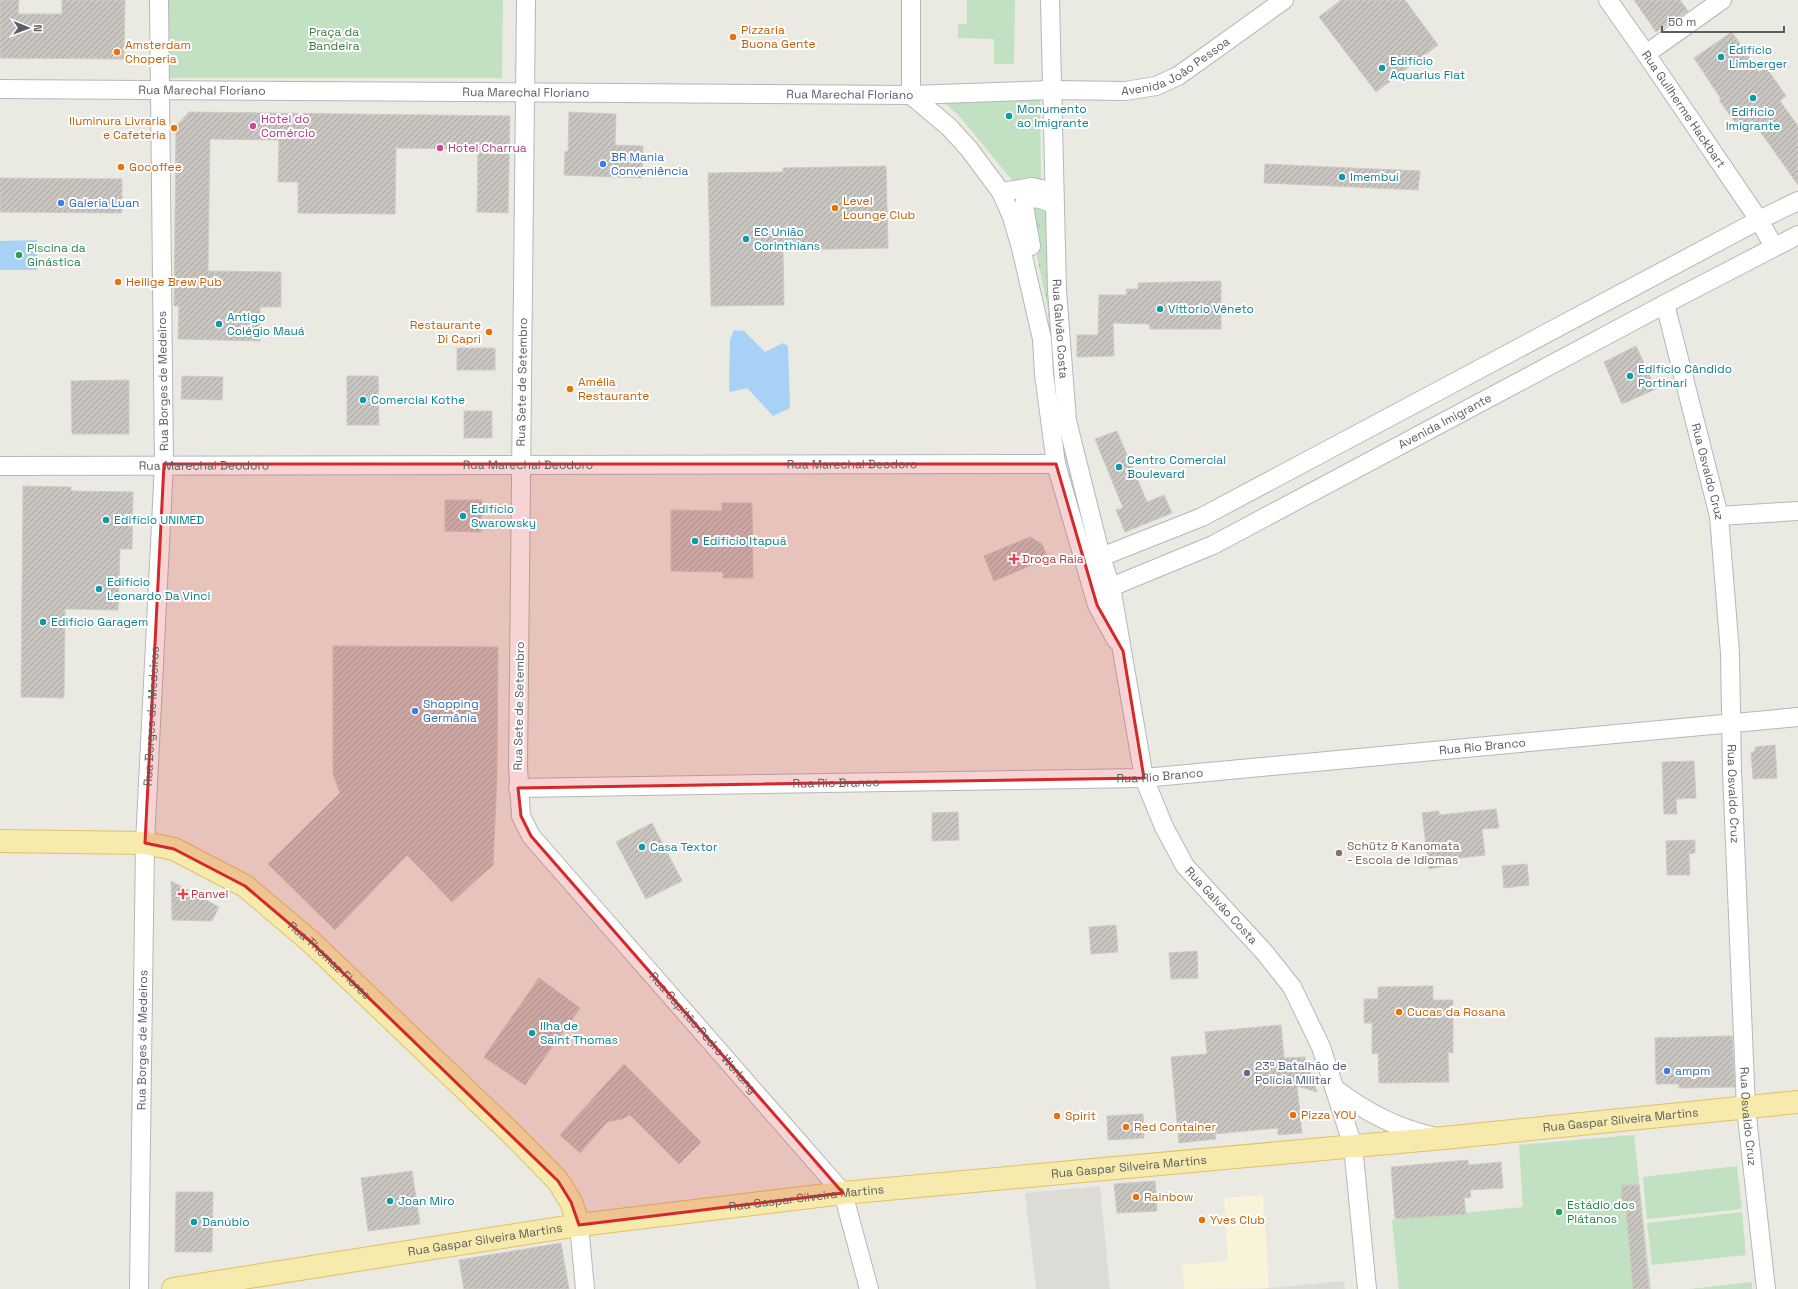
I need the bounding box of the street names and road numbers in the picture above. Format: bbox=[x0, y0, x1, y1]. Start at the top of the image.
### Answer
street label: Avenida João Pessoa bbox=[1121, 33, 1233, 99]
street label: Rua Guilherme Hackbart bbox=[1638, 48, 1729, 171]
street label: Rua Marechal Floriano bbox=[138, 82, 266, 99]
street label: Rua Marechal Floriano bbox=[462, 84, 590, 101]
street label: Rua Marechal Floriano bbox=[786, 86, 914, 103]
street label: Rua Galvão Costa bbox=[1049, 279, 1072, 379]
street label: Rua Borges de Medeiros bbox=[154, 311, 172, 451]
street label: Rua Sete de Setembro bbox=[513, 317, 531, 447]
street label: Avenida Imigrante bbox=[1395, 390, 1494, 453]
street label: Rua Osvaldo Cruz bbox=[1688, 422, 1727, 521]
street label: Rua Marechal Deodoro bbox=[787, 456, 917, 473]
street label: Rua Marechal Deodoro bbox=[139, 457, 269, 474]
street label: Rua Marechal Deodoro bbox=[463, 457, 593, 473]
street label: Rua Sete de Setembro bbox=[510, 641, 528, 771]
street label: Rua Borges de Medeiros bbox=[140, 646, 163, 787]
street label: Rua Rio Branco bbox=[1438, 734, 1527, 758]
street label: Rua Osvaldo Cruz bbox=[1724, 744, 1743, 844]
street label: Rua Rio Branco bbox=[1116, 765, 1204, 786]
street label: Rua Rio Branco bbox=[792, 774, 880, 792]
street label: Rua Galvão Costa bbox=[1182, 863, 1261, 948]
street label: Rua Thomaz Flores bbox=[284, 918, 374, 1003]
street label: Rua Capitão Pedro Werlang bbox=[646, 969, 761, 1097]
street label: Rua Borges de Medeiros bbox=[133, 970, 151, 1110]
street label: Rua Osvaldo Cruz bbox=[1736, 1067, 1760, 1167]
street label: Rua Gaspar Silveira Martins bbox=[1542, 1104, 1699, 1136]
street label: Rua Gaspar Silveira Martins bbox=[1050, 1152, 1207, 1182]
street label: Rua Gaspar Silveira Martins bbox=[728, 1181, 885, 1215]
street label: Rua Gaspar Silveira Martins bbox=[407, 1220, 564, 1260]

